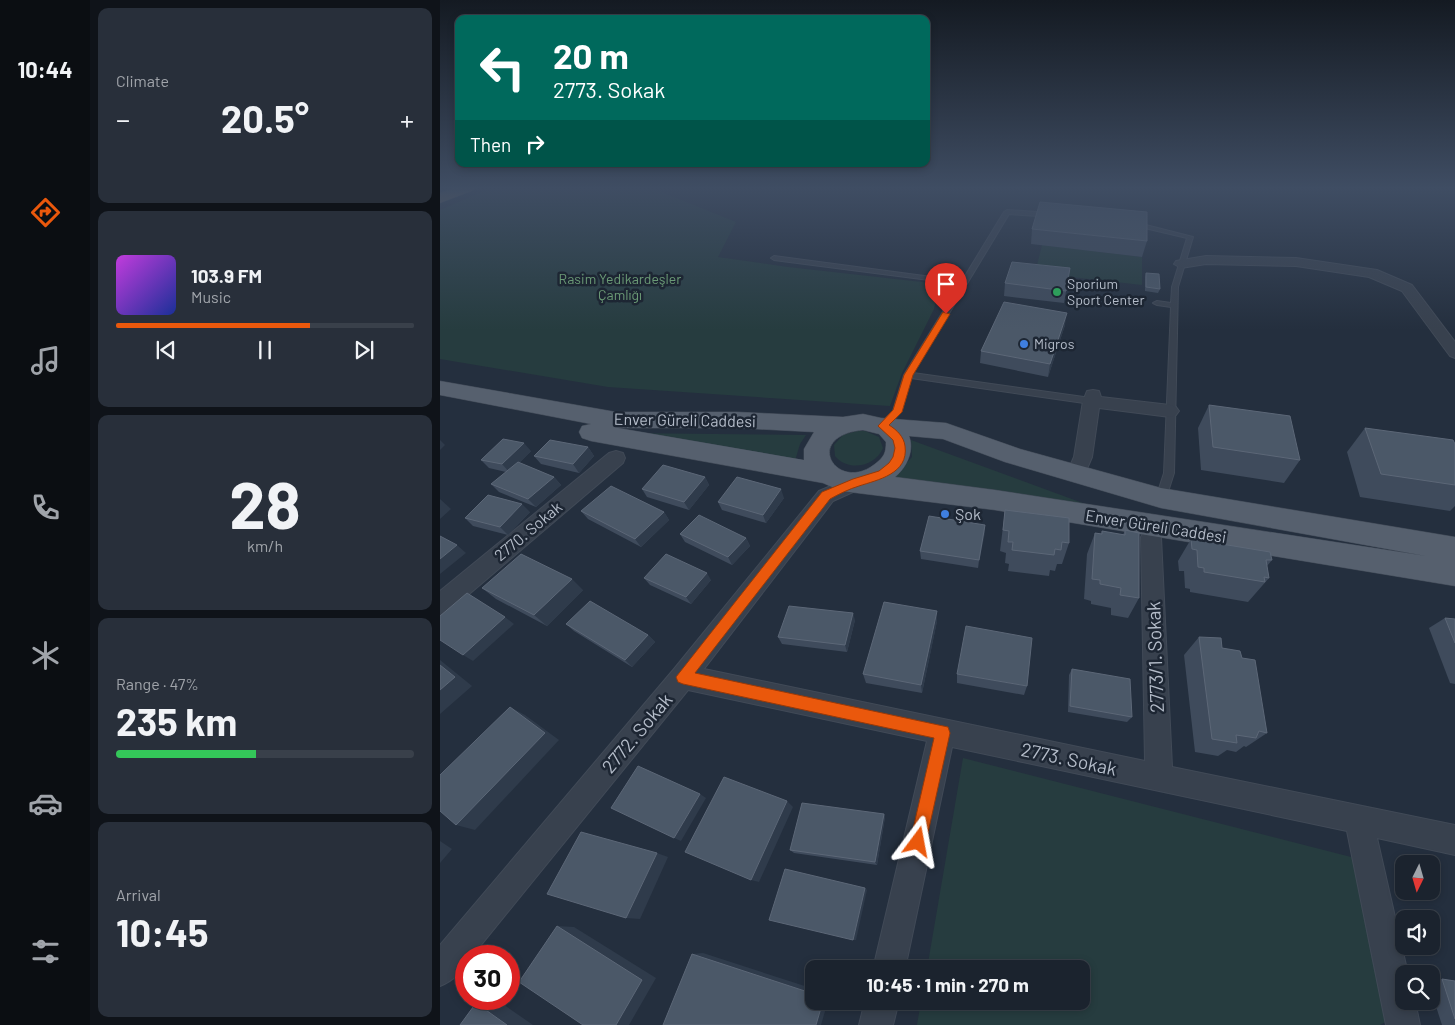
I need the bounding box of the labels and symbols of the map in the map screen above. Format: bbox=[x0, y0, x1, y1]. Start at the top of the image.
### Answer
pin bbox=[925, 263, 967, 314]
park label: Rasim Yedikardeşler Çamlığı bbox=[559, 270, 681, 303]
place label: Sporium Sport Center bbox=[1067, 275, 1145, 308]
marker: Sporium Sport Center bbox=[1051, 286, 1063, 298]
place label: Migros bbox=[1034, 335, 1075, 352]
marker: Migros bbox=[1018, 338, 1030, 350]
street label: Enver Güreli Caddesi bbox=[614, 409, 756, 430]
street label: 2770. Sokak bbox=[490, 497, 565, 564]
place label: Şok bbox=[955, 504, 981, 523]
street label: Enver Güreli Caddesi bbox=[1084, 505, 1228, 546]
marker: Şok bbox=[939, 508, 951, 520]
street label: 2773/1. Sokak bbox=[1141, 601, 1168, 713]
street label: 2772. Sokak bbox=[596, 688, 677, 777]
street label: 2773. Sokak bbox=[1019, 737, 1119, 780]
position arrow bbox=[891, 815, 943, 867]
north arrow bbox=[1395, 855, 1440, 900]
speed limit sign: 30 bbox=[455, 945, 520, 1010]

